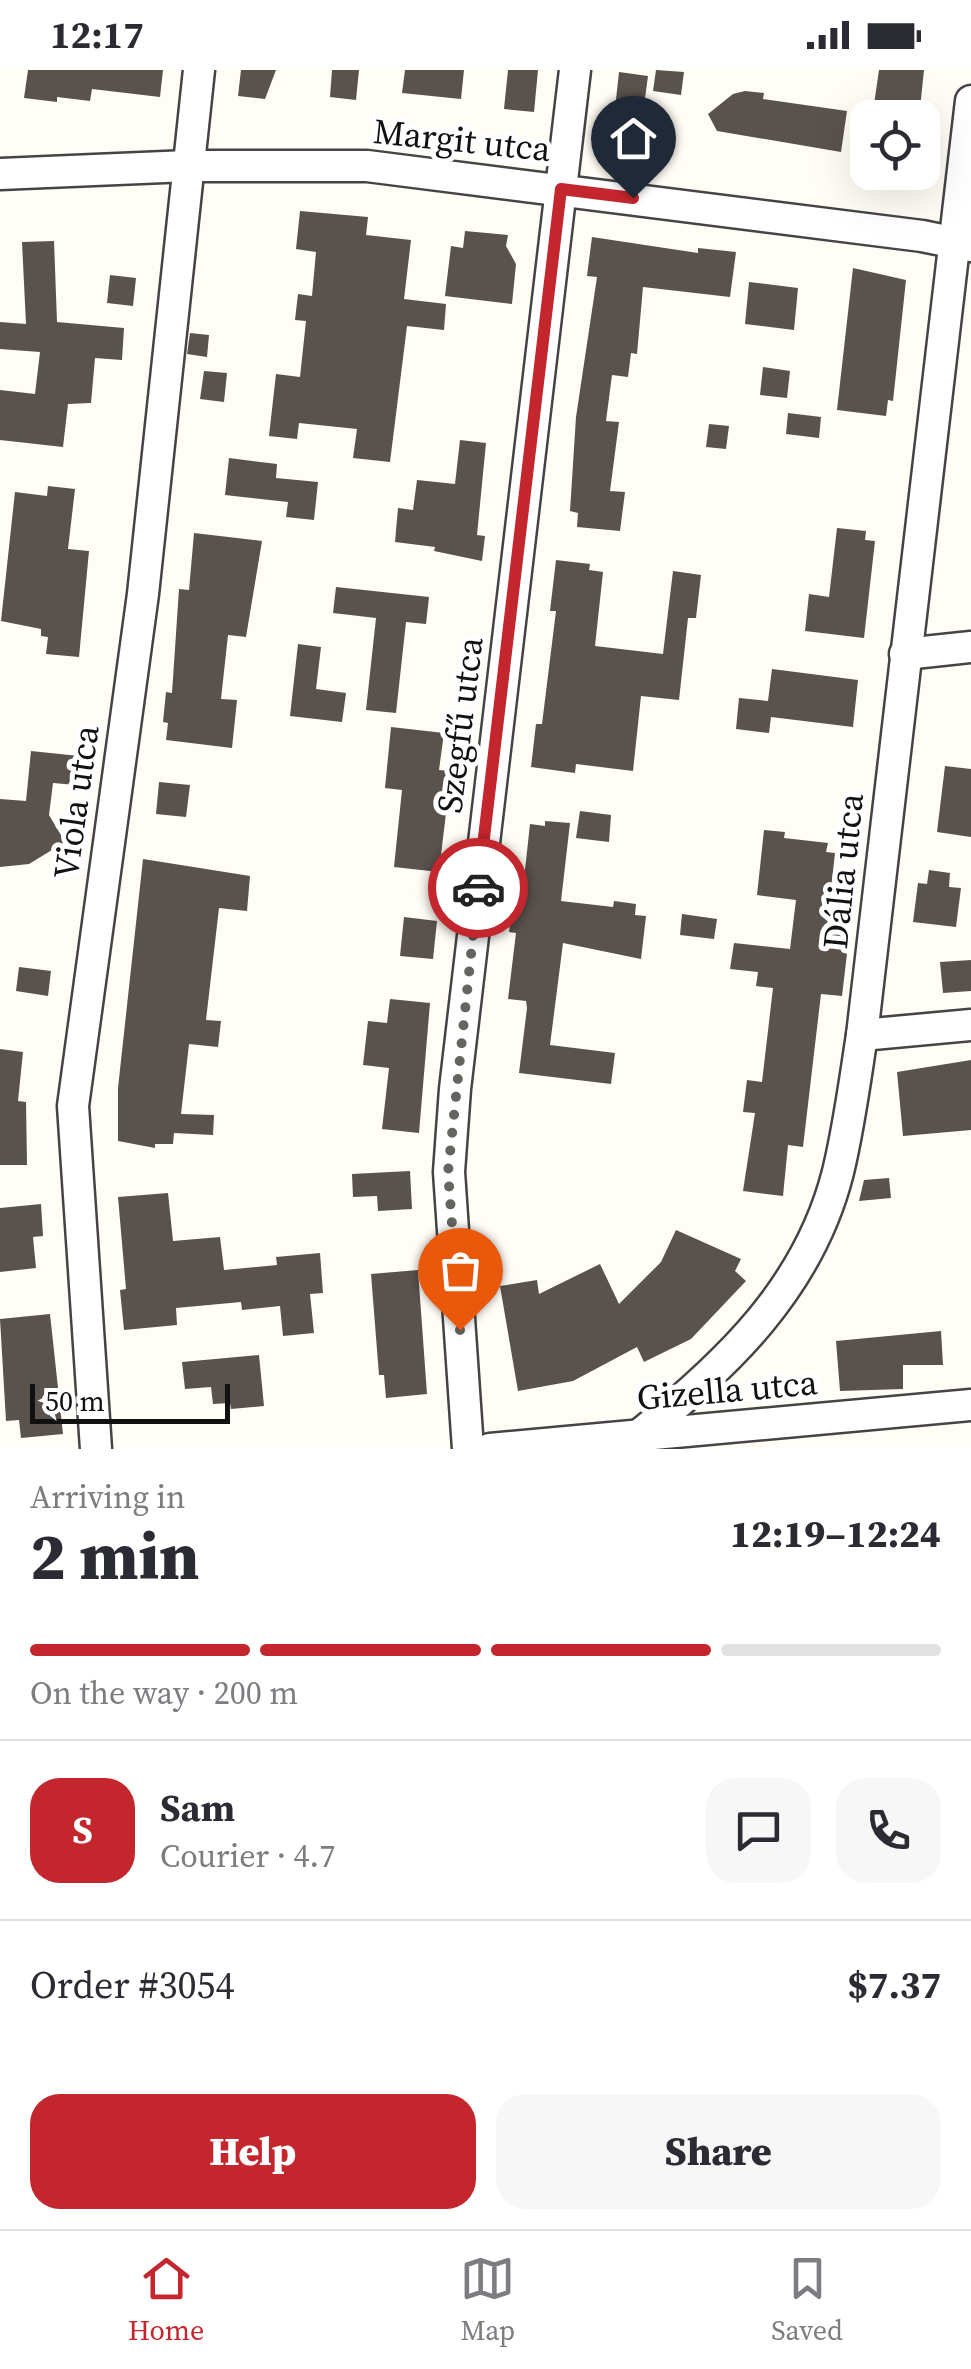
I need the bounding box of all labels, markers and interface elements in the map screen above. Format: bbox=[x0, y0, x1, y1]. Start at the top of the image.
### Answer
text: 12:17 bbox=[50, 9, 144, 61]
pin bbox=[591, 96, 676, 199]
map controls bbox=[850, 100, 940, 190]
button: locate bbox=[850, 100, 940, 190]
street label: Margit utca bbox=[371, 107, 553, 173]
icon: home bbox=[606, 111, 661, 166]
street label: Szegfű utca bbox=[425, 634, 495, 816]
street label: Viola utca bbox=[41, 722, 111, 882]
street label: Dália utca bbox=[811, 791, 875, 951]
courier bbox=[428, 838, 528, 938]
icon: car bbox=[451, 861, 506, 916]
pin bbox=[418, 1228, 503, 1331]
icon: bag bbox=[433, 1243, 488, 1298]
street label: Gizella utca bbox=[635, 1358, 819, 1422]
scale bar bbox=[30, 1379, 230, 1424]
text: 50 m bbox=[45, 1382, 105, 1420]
text: Arriving in bbox=[30, 1475, 185, 1519]
text: 12:19–12:24 bbox=[730, 1508, 941, 1560]
text: 2 min bbox=[30, 1512, 200, 1601]
text: On the way · 200 m bbox=[30, 1671, 298, 1715]
button: chat bbox=[706, 1778, 811, 1883]
button: phone bbox=[836, 1778, 941, 1883]
text: Sam bbox=[160, 1782, 235, 1834]
text: S bbox=[72, 1804, 93, 1856]
text: Courier · 4.7 bbox=[160, 1834, 335, 1878]
text: Order #3054 bbox=[30, 1959, 234, 2011]
text: $7.37 bbox=[847, 1959, 941, 2011]
button: Help bbox=[30, 2094, 476, 2209]
button: Share bbox=[496, 2094, 941, 2209]
tab: Home bbox=[128, 2251, 204, 2349]
tab: Map bbox=[460, 2251, 515, 2349]
tab: Saved bbox=[771, 2251, 843, 2349]

